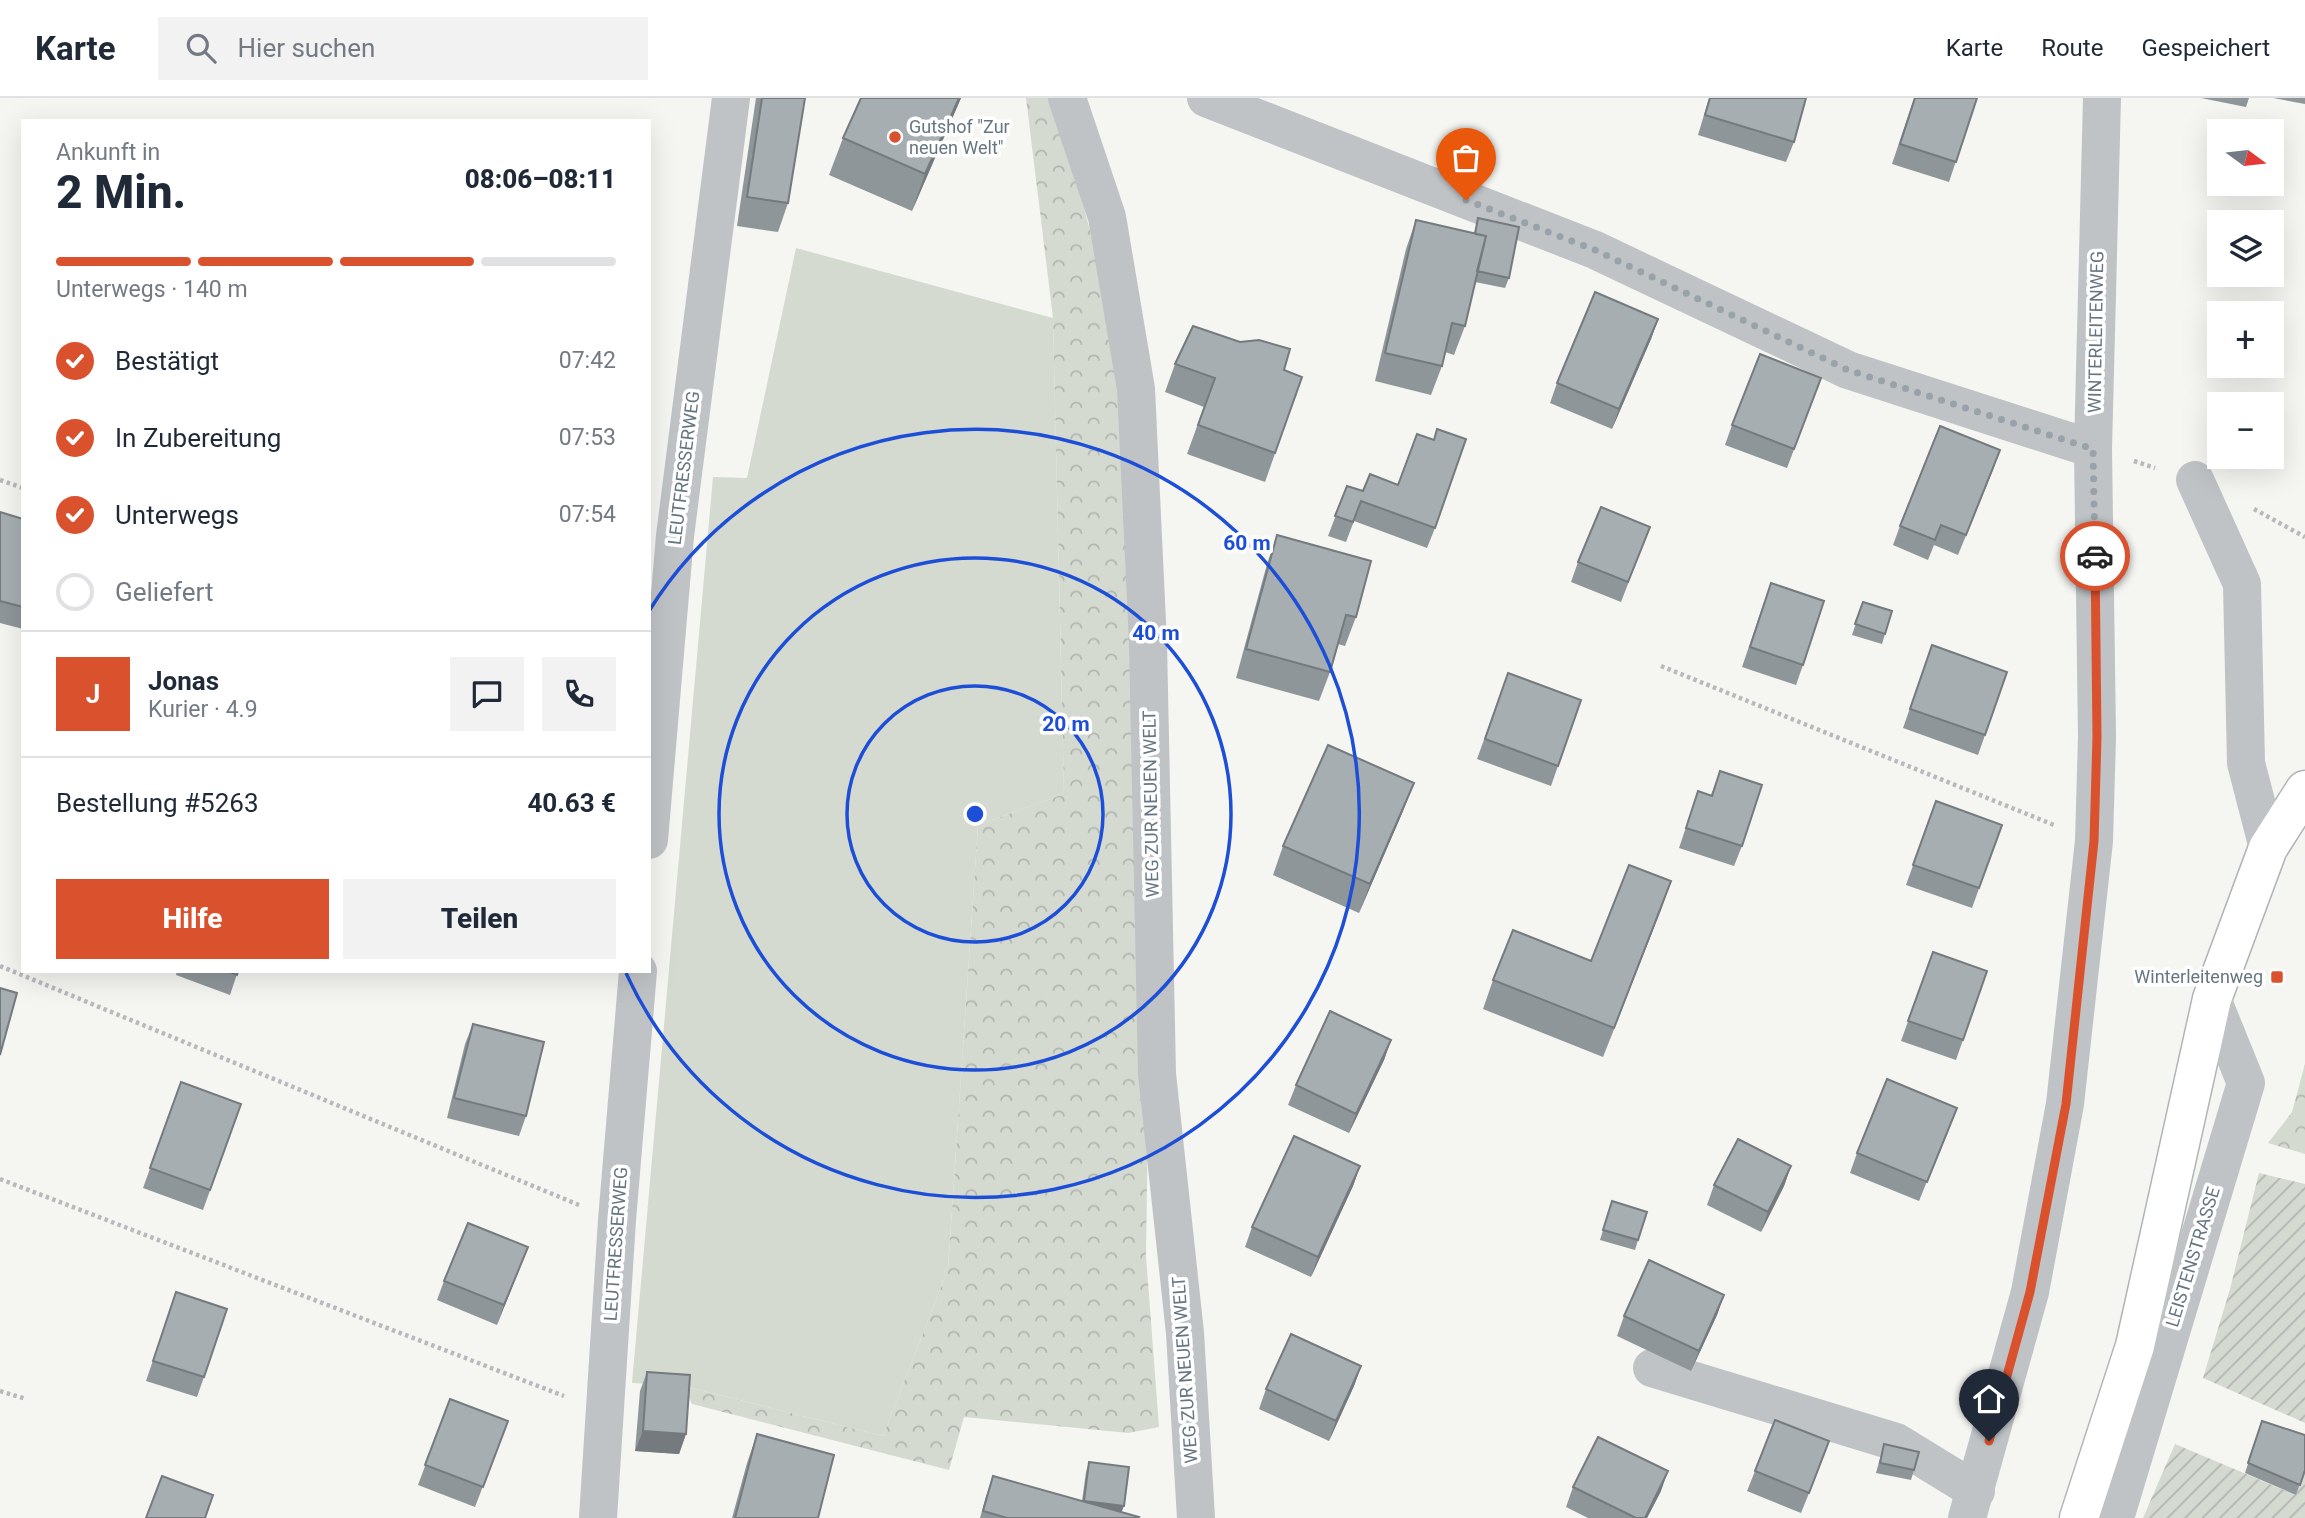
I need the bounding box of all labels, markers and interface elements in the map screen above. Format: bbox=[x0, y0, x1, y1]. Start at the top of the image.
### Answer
search box bbox=[158, 17, 648, 80]
text: Karte bbox=[35, 29, 116, 68]
icon: search bbox=[182, 29, 220, 67]
text: Hier suchen bbox=[238, 33, 375, 63]
text: Karte bbox=[1946, 34, 2003, 62]
text: Route bbox=[2041, 34, 2103, 62]
text: Gespeichert bbox=[2141, 34, 2270, 62]
place label: Gutshof "Zur neuen Welt" bbox=[909, 116, 1010, 158]
north arrow bbox=[2207, 119, 2284, 196]
map controls bbox=[2207, 119, 2284, 469]
pin bbox=[1436, 128, 1496, 200]
marker: Gutshof "Zur neuen Welt" bbox=[887, 129, 903, 145]
text: Ankunft in bbox=[56, 139, 160, 166]
icon: bag bbox=[1447, 139, 1485, 177]
text: 08:06–08:11 bbox=[465, 164, 616, 194]
text: 2 Min. bbox=[56, 165, 186, 219]
button: layers bbox=[2207, 210, 2284, 287]
street label: WINTERLEITENWEG bbox=[2084, 251, 2107, 413]
text: Unterwegs · 140 m bbox=[56, 276, 248, 303]
button: + bbox=[2207, 301, 2284, 378]
icon: check bbox=[56, 342, 94, 380]
text: Bestätigt bbox=[115, 346, 219, 376]
text: 07:42 bbox=[559, 347, 616, 374]
street label: LEUTFRESSERWEG bbox=[664, 390, 703, 546]
button: − bbox=[2207, 392, 2284, 469]
icon: check bbox=[56, 419, 94, 457]
text: In Zubereitung bbox=[115, 423, 281, 453]
text: 07:53 bbox=[559, 424, 616, 451]
icon: check bbox=[56, 496, 94, 534]
text: Unterwegs bbox=[115, 500, 239, 530]
text: 07:54 bbox=[559, 501, 616, 528]
courier bbox=[2060, 521, 2130, 591]
text: 60 m bbox=[1223, 531, 1271, 555]
icon: car bbox=[2076, 537, 2114, 575]
text: Geliefert bbox=[115, 577, 213, 607]
text: 40 m bbox=[1132, 621, 1180, 645]
button: chat bbox=[450, 657, 524, 731]
button: phone bbox=[542, 657, 616, 731]
text: Jonas bbox=[148, 666, 219, 696]
text: J bbox=[86, 679, 100, 709]
text: Kurier · 4.9 bbox=[148, 696, 258, 723]
street label: WEG ZUR NEUEN WELT bbox=[1138, 710, 1163, 898]
text: 20 m bbox=[1042, 712, 1090, 736]
text: Bestellung #5263 bbox=[56, 788, 259, 818]
text: 40.63 € bbox=[527, 788, 616, 818]
centre of rings bbox=[963, 802, 987, 826]
button: Hilfe bbox=[56, 879, 329, 959]
button: Teilen bbox=[343, 879, 616, 959]
place label: Winterleitenweg bbox=[2134, 966, 2263, 987]
marker: Winterleitenweg bbox=[2269, 969, 2285, 985]
street label: LEUTFRESSERWEG bbox=[600, 1166, 631, 1322]
street label: LEISTENSTRASSE bbox=[2161, 1184, 2224, 1329]
street label: WEG ZUR NEUEN WELT bbox=[1167, 1276, 1202, 1464]
pin bbox=[1959, 1369, 2019, 1441]
icon: home bbox=[1970, 1380, 2008, 1418]

